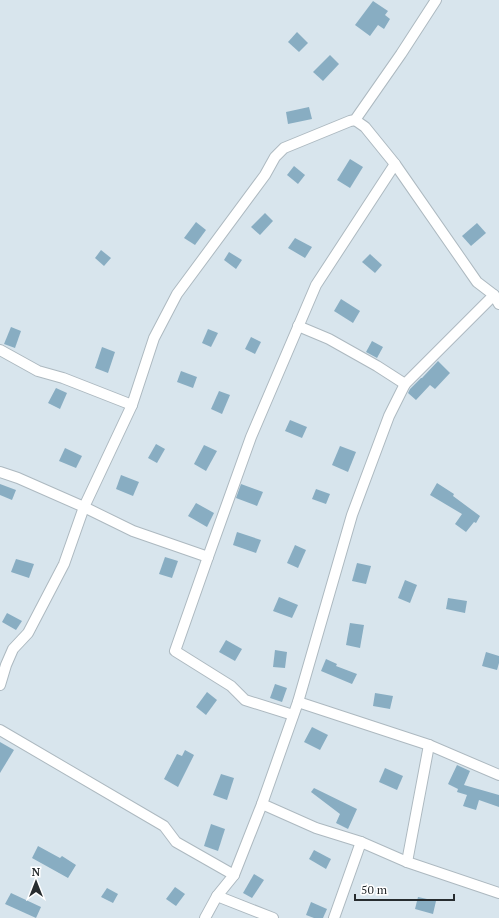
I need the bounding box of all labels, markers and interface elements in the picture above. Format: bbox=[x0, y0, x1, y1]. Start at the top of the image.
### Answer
north arrow bbox=[16, 862, 56, 902]
text: N bbox=[32, 865, 41, 879]
scale bar bbox=[355, 876, 454, 902]
text: 50 m bbox=[361, 882, 388, 897]

